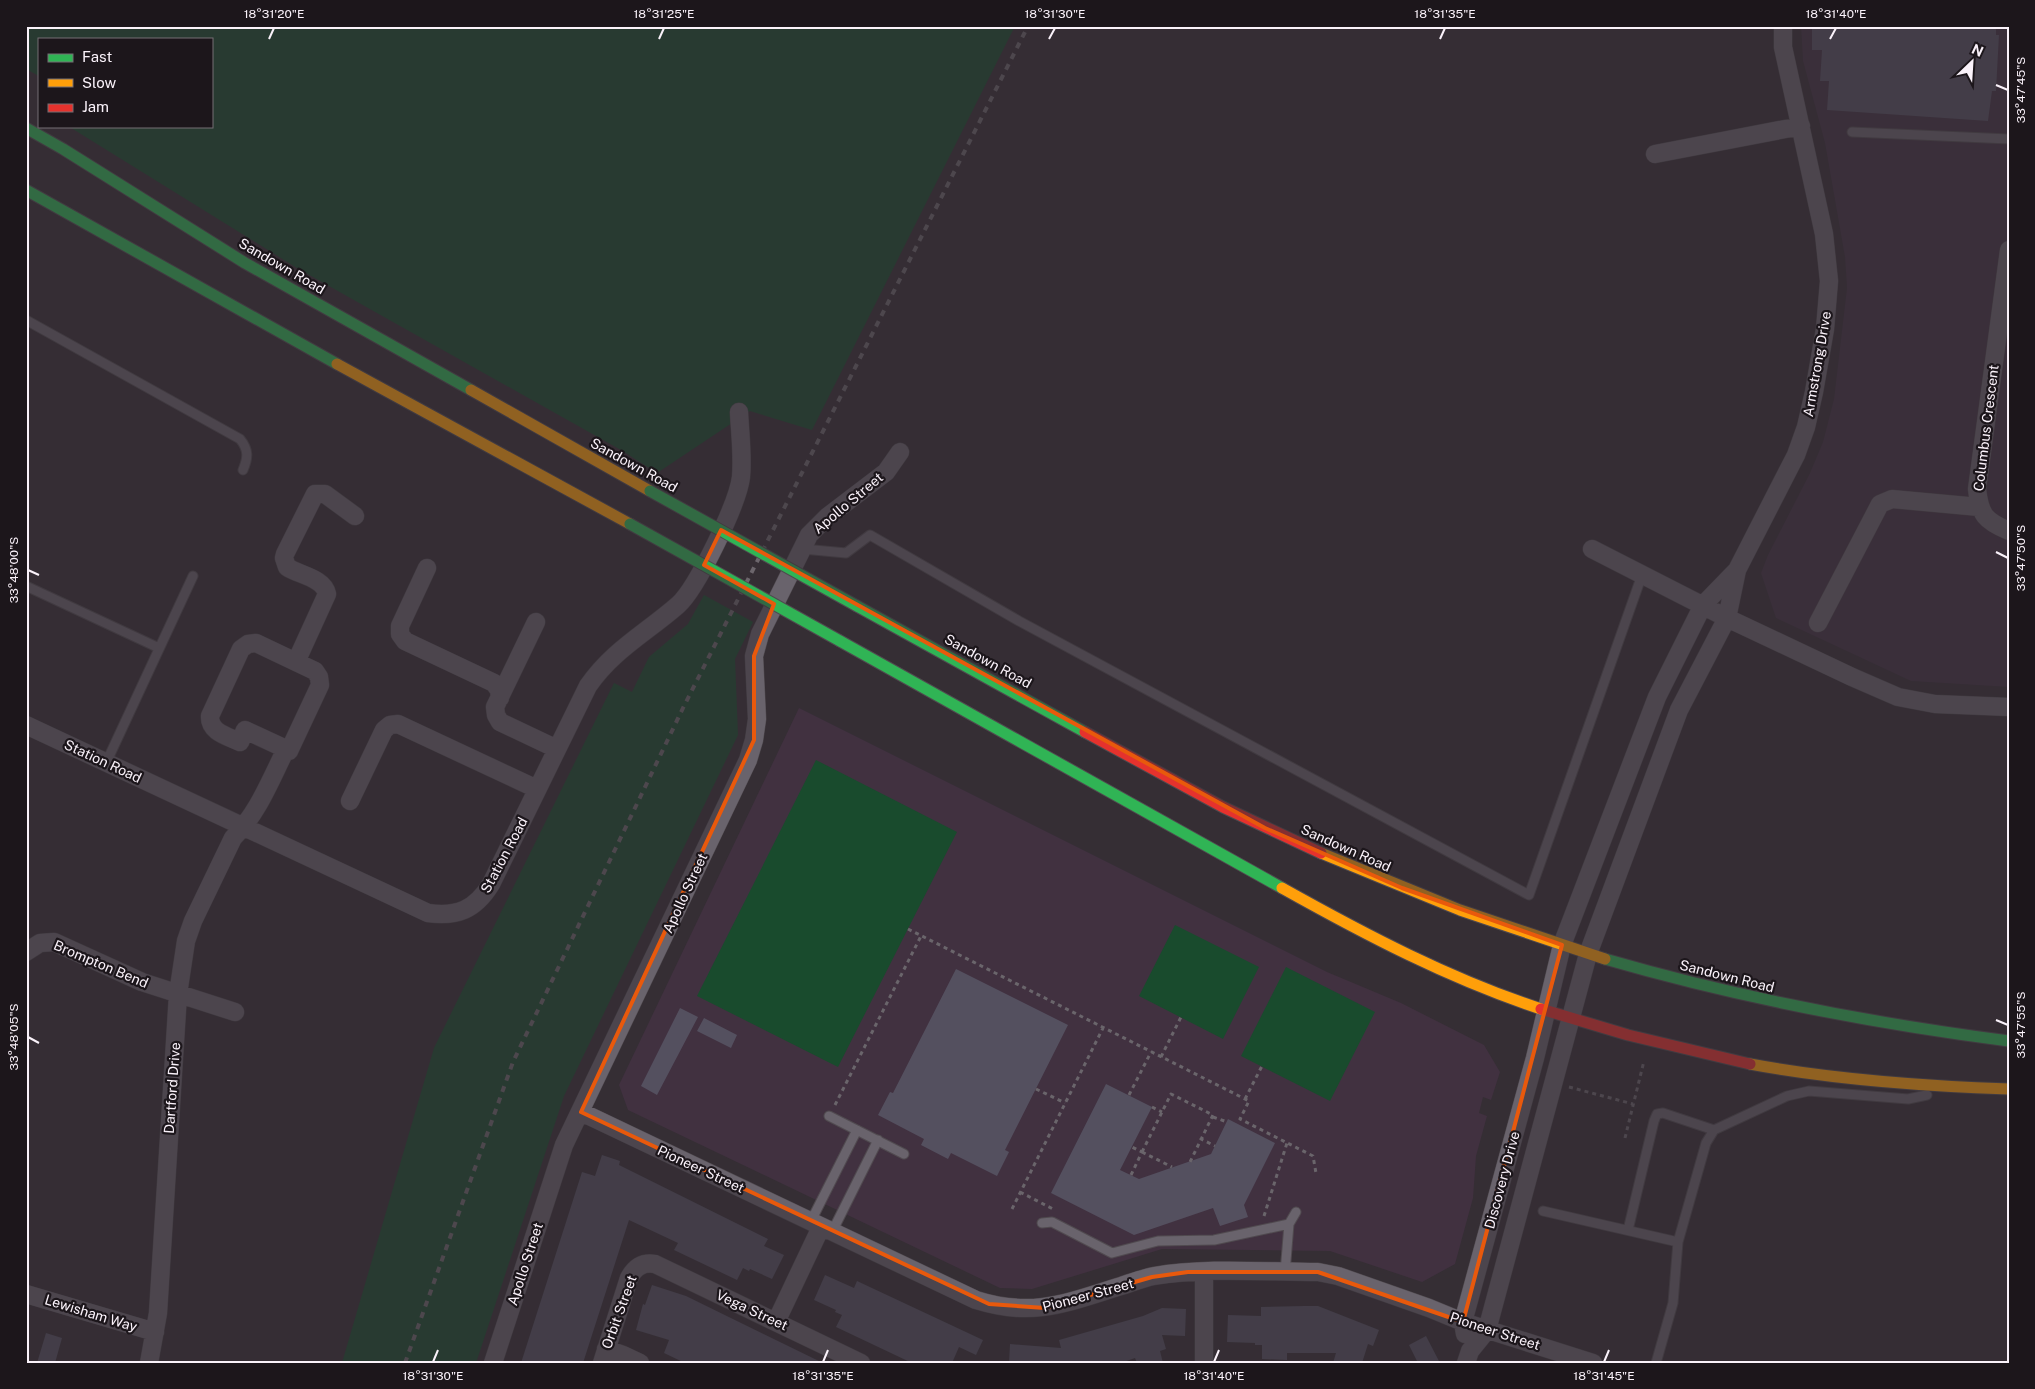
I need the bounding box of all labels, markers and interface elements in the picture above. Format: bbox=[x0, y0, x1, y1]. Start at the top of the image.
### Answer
text: 18°31'20"E bbox=[244, 7, 304, 21]
text: 18°31'25"E bbox=[633, 7, 695, 21]
text: 18°31'30"E bbox=[1024, 7, 1086, 21]
text: 18°31'35"E bbox=[1414, 7, 1476, 21]
text: 18°31'40"E bbox=[1805, 7, 1867, 21]
legend bbox=[38, 38, 212, 128]
north arrow bbox=[1948, 38, 1998, 88]
text: N bbox=[1969, 41, 1986, 60]
text: Fast bbox=[82, 48, 112, 65]
text: 33°47'45"S bbox=[2014, 57, 2028, 123]
text: Slow bbox=[82, 74, 117, 91]
text: Jam bbox=[82, 98, 109, 115]
street label: Sandown Road bbox=[236, 235, 328, 297]
street label: Armstrong Drive bbox=[1800, 310, 1834, 418]
street label: Columbus Crescent bbox=[1970, 364, 2002, 492]
street label: Sandown Road bbox=[588, 435, 680, 495]
street label: Apollo Street bbox=[810, 469, 886, 537]
text: 33°47'50"S bbox=[2014, 525, 2028, 591]
text: 33°48'00"S bbox=[7, 537, 21, 603]
street label: Sandown Road bbox=[942, 631, 1034, 691]
street label: Station Road bbox=[62, 736, 144, 786]
street label: Station Road bbox=[477, 814, 531, 896]
street label: Sandown Road bbox=[1298, 821, 1394, 875]
street label: Apollo Street bbox=[660, 851, 710, 935]
street label: Brompton Bend bbox=[51, 937, 151, 991]
street label: Sandown Road bbox=[1678, 957, 1776, 995]
text: 33°47'55"S bbox=[2014, 992, 2028, 1058]
text: 33°48'05"S bbox=[7, 1003, 21, 1071]
street label: Dartford Drive bbox=[161, 1042, 183, 1134]
street label: Discovery Drive bbox=[1481, 1129, 1523, 1231]
street label: Pioneer Street bbox=[655, 1142, 747, 1196]
street label: Apollo Street bbox=[504, 1221, 546, 1307]
street label: Orbit Street bbox=[598, 1273, 640, 1351]
street label: Pioneer Street bbox=[1041, 1275, 1135, 1315]
street label: Vega Street bbox=[714, 1286, 790, 1334]
street label: Lewisham Way bbox=[43, 1291, 140, 1335]
street label: Pioneer Street bbox=[1448, 1309, 1542, 1353]
text: 18°31'30"E bbox=[402, 1369, 464, 1383]
text: 18°31'35"E bbox=[792, 1369, 854, 1383]
text: 18°31'40"E bbox=[1183, 1369, 1245, 1383]
text: 18°31'45"E bbox=[1573, 1369, 1635, 1383]

